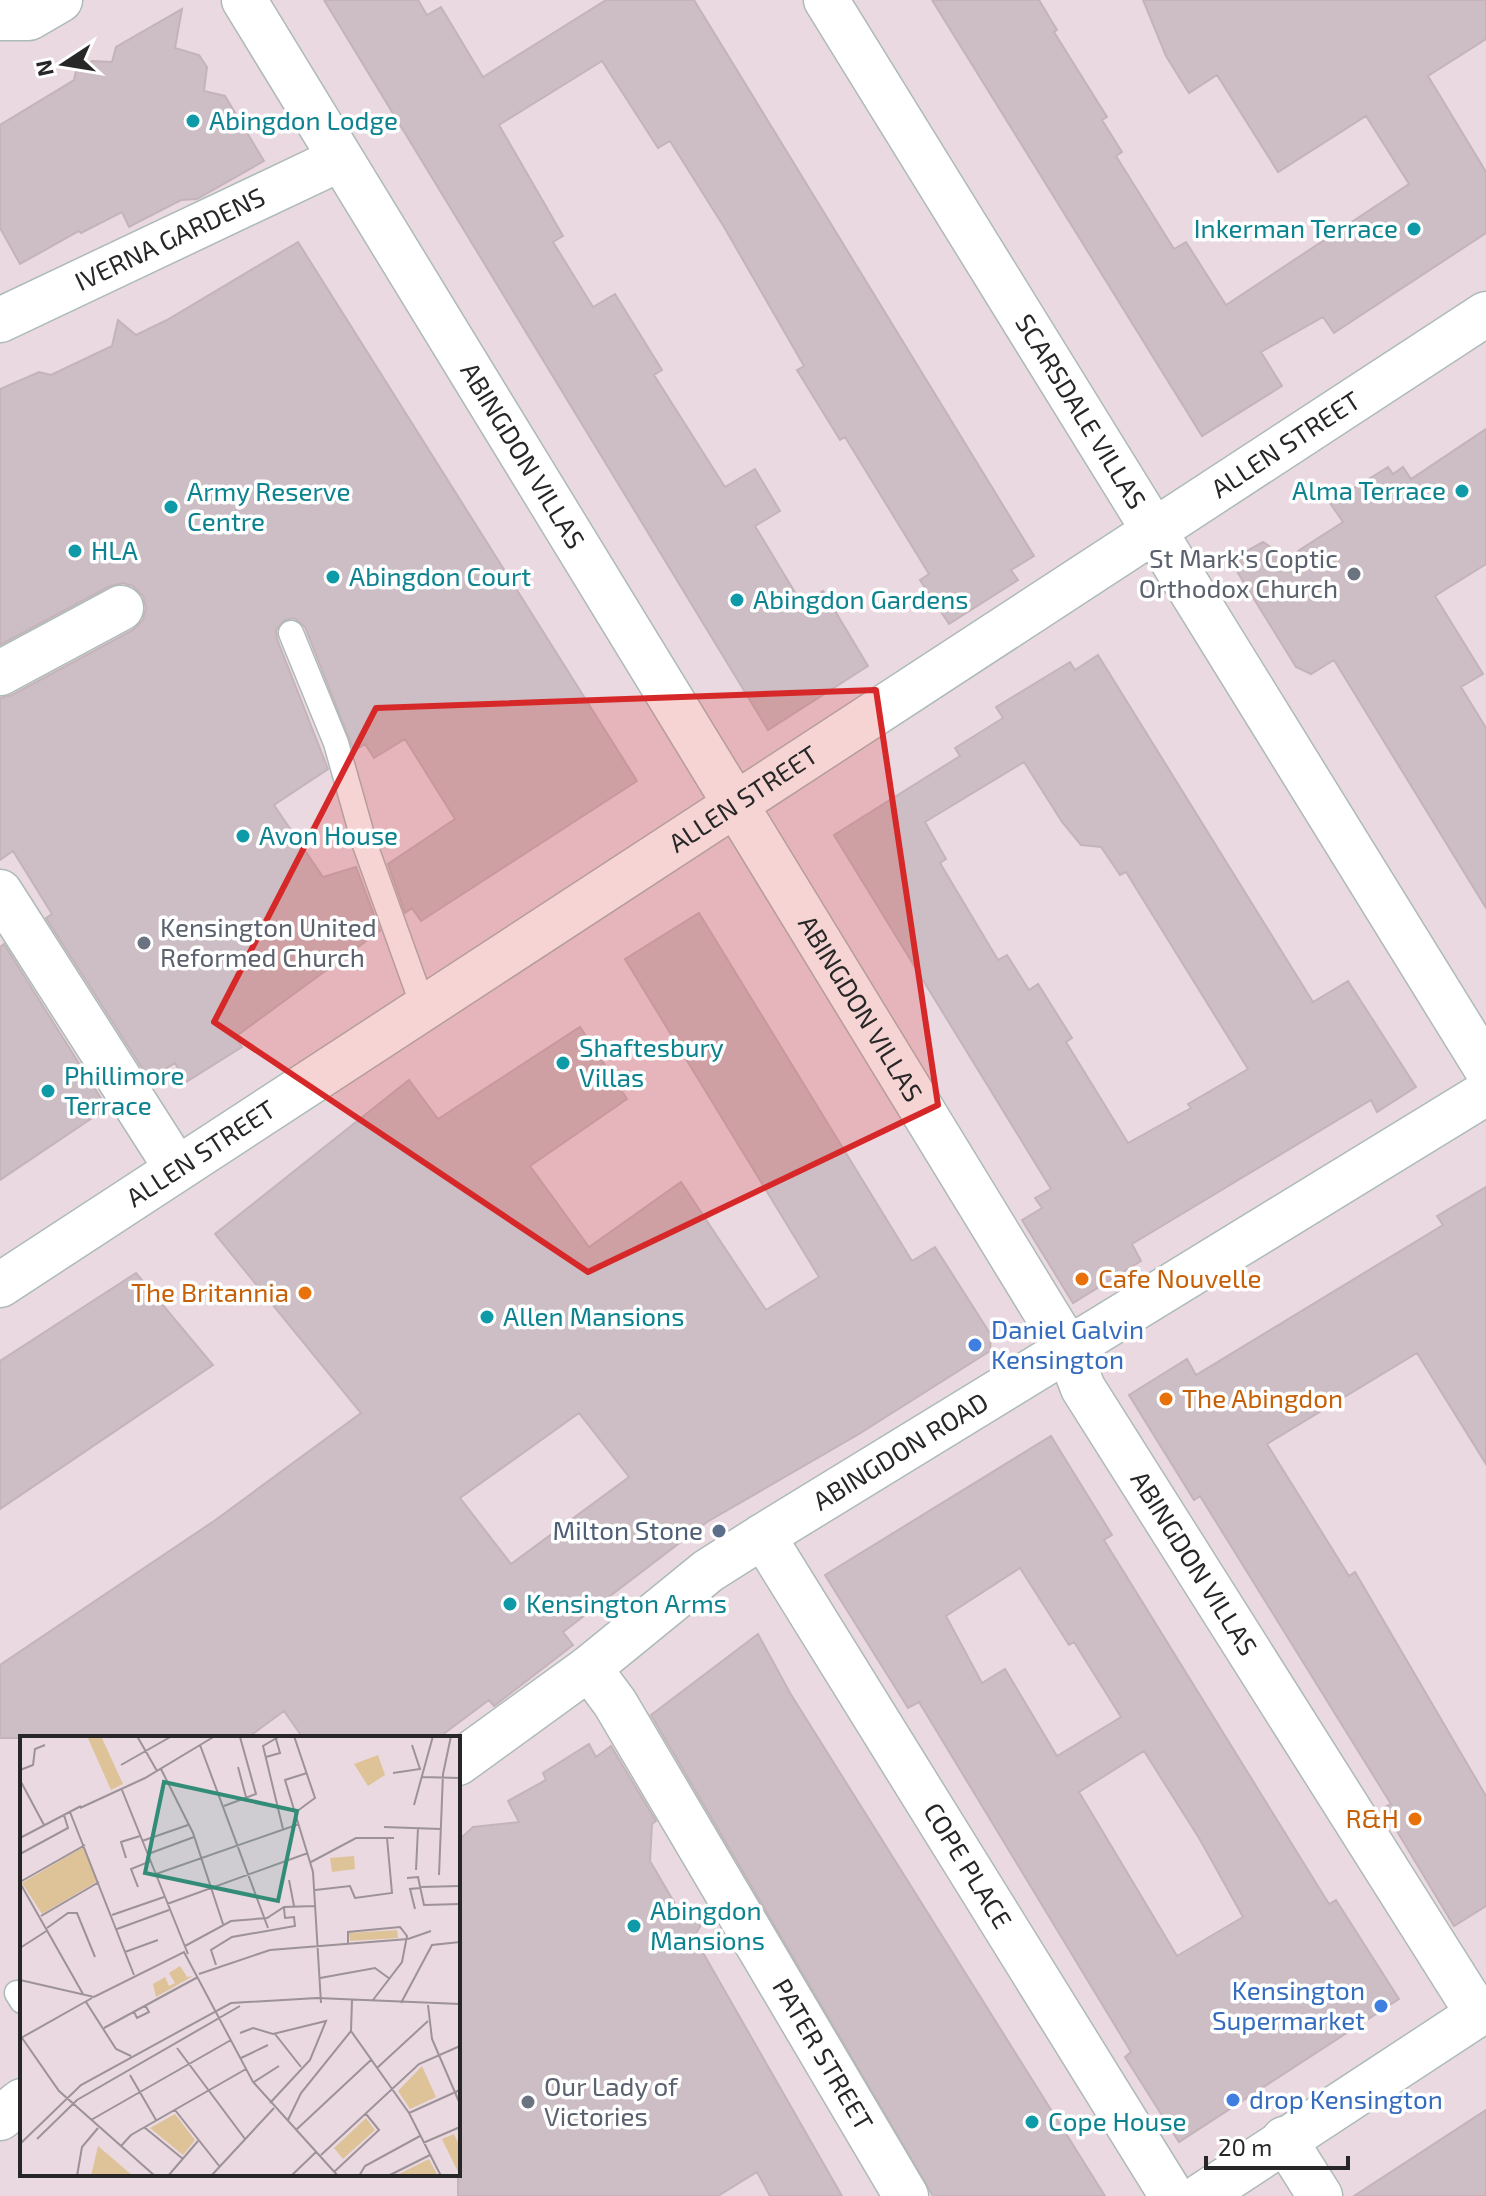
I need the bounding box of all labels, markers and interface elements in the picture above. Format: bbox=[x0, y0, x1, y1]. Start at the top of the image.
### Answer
north arrow bbox=[24, 24, 104, 104]
text: N bbox=[29, 58, 58, 79]
place label: Abingdon Lodge bbox=[209, 104, 398, 135]
marker: Abingdon Lodge bbox=[184, 112, 202, 130]
street label: IVERNA GARDENS bbox=[69, 180, 269, 296]
place label: Inkerman Terrace bbox=[1194, 212, 1398, 243]
marker: Inkerman Terrace bbox=[1405, 220, 1423, 238]
street label: SCARSDALE VILLAS bbox=[1010, 308, 1154, 514]
street label: ABINGDON VILLAS bbox=[455, 356, 592, 553]
street label: ALLEN STREET bbox=[1205, 384, 1365, 503]
place label: Alma Terrace bbox=[1292, 474, 1446, 505]
place label: Army Reserve Centre bbox=[187, 475, 350, 536]
marker: Alma Terrace bbox=[1453, 482, 1471, 500]
marker: Army Reserve Centre bbox=[162, 498, 180, 516]
place label: HLA bbox=[91, 534, 138, 565]
marker: HLA bbox=[66, 542, 84, 560]
place label: St Mark's Coptic Orthodox Church bbox=[1139, 542, 1338, 603]
place label: Abingdon Court bbox=[349, 560, 531, 591]
marker: St Mark's Coptic Orthodox Church bbox=[1345, 565, 1363, 583]
marker: Abingdon Court bbox=[324, 568, 342, 586]
place label: Abingdon Gardens bbox=[753, 583, 968, 614]
marker: Abingdon Gardens bbox=[728, 591, 746, 609]
street label: ALLEN STREET bbox=[662, 738, 823, 858]
place label: Avon House bbox=[259, 819, 398, 850]
marker: Avon House bbox=[234, 827, 252, 845]
street label: ABINGDON VILLAS bbox=[793, 909, 930, 1106]
place label: Kensington United Reformed Church bbox=[160, 911, 377, 972]
marker: Kensington United Reformed Church bbox=[135, 934, 153, 952]
place label: Shaftesbury Villas bbox=[579, 1031, 724, 1092]
marker: Shaftesbury Villas bbox=[554, 1054, 572, 1072]
place label: Phillimore Terrace bbox=[64, 1059, 184, 1120]
marker: Phillimore Terrace bbox=[39, 1082, 57, 1100]
street label: ALLEN STREET bbox=[120, 1093, 280, 1212]
place label: Cafe Nouvelle bbox=[1098, 1262, 1261, 1293]
marker: Cafe Nouvelle bbox=[1073, 1270, 1091, 1288]
place label: The Britannia bbox=[131, 1276, 289, 1307]
marker: The Britannia bbox=[296, 1284, 314, 1302]
place label: Allen Mansions bbox=[503, 1300, 684, 1331]
marker: Allen Mansions bbox=[478, 1308, 496, 1326]
place label: Daniel Galvin Kensington bbox=[991, 1313, 1144, 1374]
marker: Daniel Galvin Kensington bbox=[966, 1336, 984, 1354]
place label: The Abingdon bbox=[1182, 1382, 1343, 1413]
street label: ABINGDON ROAD bbox=[807, 1385, 993, 1516]
marker: The Abingdon bbox=[1157, 1390, 1175, 1408]
street label: ABINGDON VILLAS bbox=[1125, 1465, 1265, 1661]
place label: Milton Stone bbox=[552, 1514, 703, 1545]
marker: Milton Stone bbox=[710, 1522, 728, 1540]
place label: Kensington Arms bbox=[526, 1587, 727, 1618]
marker: Kensington Arms bbox=[501, 1595, 519, 1613]
inset map bbox=[20, 1736, 460, 2176]
street label: COPE PLACE bbox=[918, 1797, 1019, 1933]
place label: R&H bbox=[1345, 1802, 1399, 1833]
marker: R&H bbox=[1406, 1810, 1424, 1828]
place label: Abingdon Mansions bbox=[650, 1894, 765, 1955]
marker: Abingdon Mansions bbox=[625, 1917, 643, 1935]
street label: PATER STREET bbox=[767, 1973, 881, 2135]
place label: Kensington Supermarket bbox=[1212, 1974, 1365, 2035]
marker: Kensington Supermarket bbox=[1372, 1997, 1390, 2015]
place label: Our Lady of Victories bbox=[544, 2070, 679, 2131]
place label: drop Kensington bbox=[1249, 2083, 1443, 2114]
marker: drop Kensington bbox=[1224, 2091, 1242, 2109]
marker: Our Lady of Victories bbox=[519, 2093, 537, 2111]
place label: Cope House bbox=[1048, 2105, 1187, 2136]
marker: Cope House bbox=[1023, 2113, 1041, 2131]
scale bar bbox=[1206, 2120, 1348, 2170]
text: 20 m bbox=[1218, 2132, 1272, 2161]

